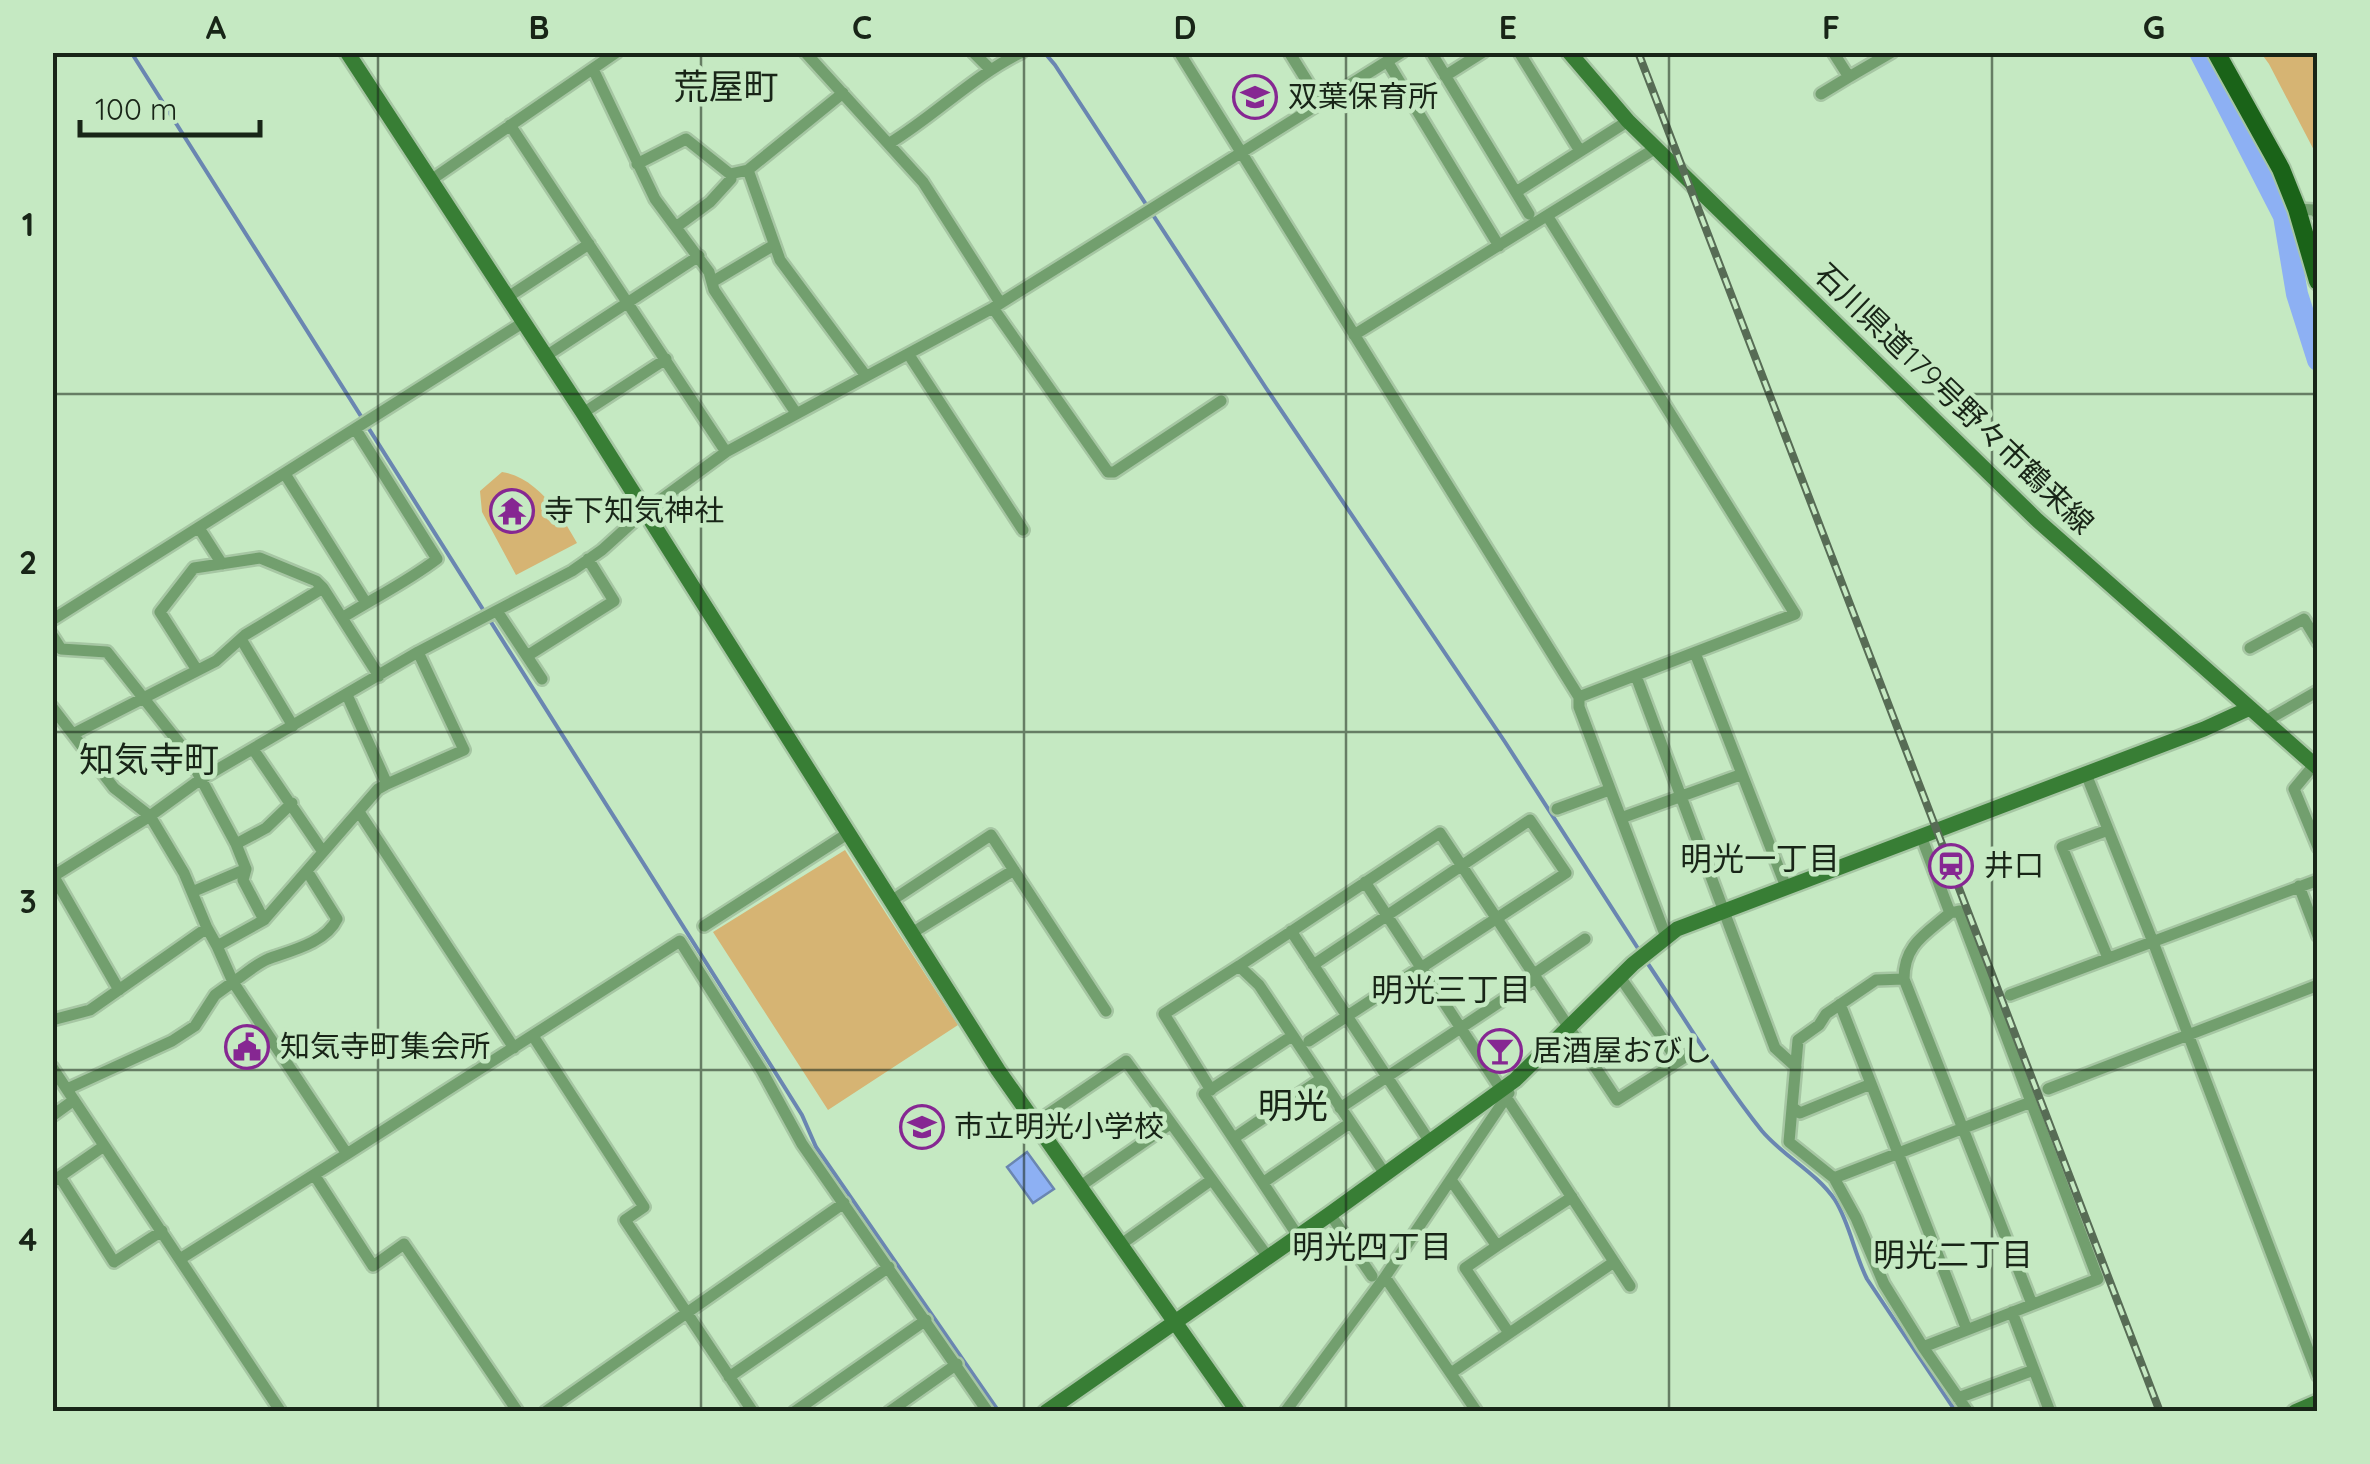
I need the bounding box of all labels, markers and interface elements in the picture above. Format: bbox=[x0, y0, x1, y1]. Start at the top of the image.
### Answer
text: A bbox=[206, 7, 227, 47]
text: B bbox=[529, 7, 549, 47]
text: C bbox=[852, 7, 872, 47]
text: D bbox=[1174, 7, 1196, 47]
text: E bbox=[1499, 7, 1517, 47]
text: F bbox=[1822, 7, 1840, 47]
text: G bbox=[2143, 7, 2165, 47]
district label: 荒屋町 bbox=[673, 64, 779, 108]
school or university icon: 双葉保育所 bbox=[1232, 74, 1278, 120]
scale bar bbox=[80, 75, 260, 137]
place label: 双葉保育所 bbox=[1288, 77, 1438, 115]
text: 100 m bbox=[95, 90, 177, 128]
text: 1 bbox=[22, 204, 34, 244]
street label: 石川県道179号野々市鶴来線 bbox=[1807, 255, 2102, 542]
temple icon: 寺下知気神社 bbox=[489, 488, 535, 534]
place label: 寺下知気神社 bbox=[544, 491, 724, 529]
text: 2 bbox=[19, 542, 37, 582]
district label: 知気寺町 bbox=[79, 737, 219, 781]
district label: 明光一丁目 bbox=[1680, 838, 1840, 878]
station icon: 井口 bbox=[1928, 843, 1974, 889]
place label: 井口 bbox=[1984, 846, 2044, 884]
text: 3 bbox=[19, 881, 37, 921]
district label: 明光三丁目 bbox=[1371, 969, 1531, 1009]
public building icon: 知気寺町集会所 bbox=[224, 1024, 270, 1070]
place label: 知気寺町集会所 bbox=[280, 1027, 490, 1065]
bar icon: 居酒屋おびし bbox=[1477, 1028, 1523, 1074]
place label: 居酒屋おびし bbox=[1532, 1031, 1712, 1069]
district label: 明光 bbox=[1258, 1083, 1328, 1127]
school or university icon: 市立明光小学校 bbox=[899, 1104, 945, 1150]
place label: 市立明光小学校 bbox=[954, 1107, 1164, 1145]
text: 4 bbox=[19, 1219, 38, 1259]
district label: 明光四丁目 bbox=[1292, 1226, 1452, 1266]
district label: 明光二丁目 bbox=[1873, 1234, 2033, 1274]

